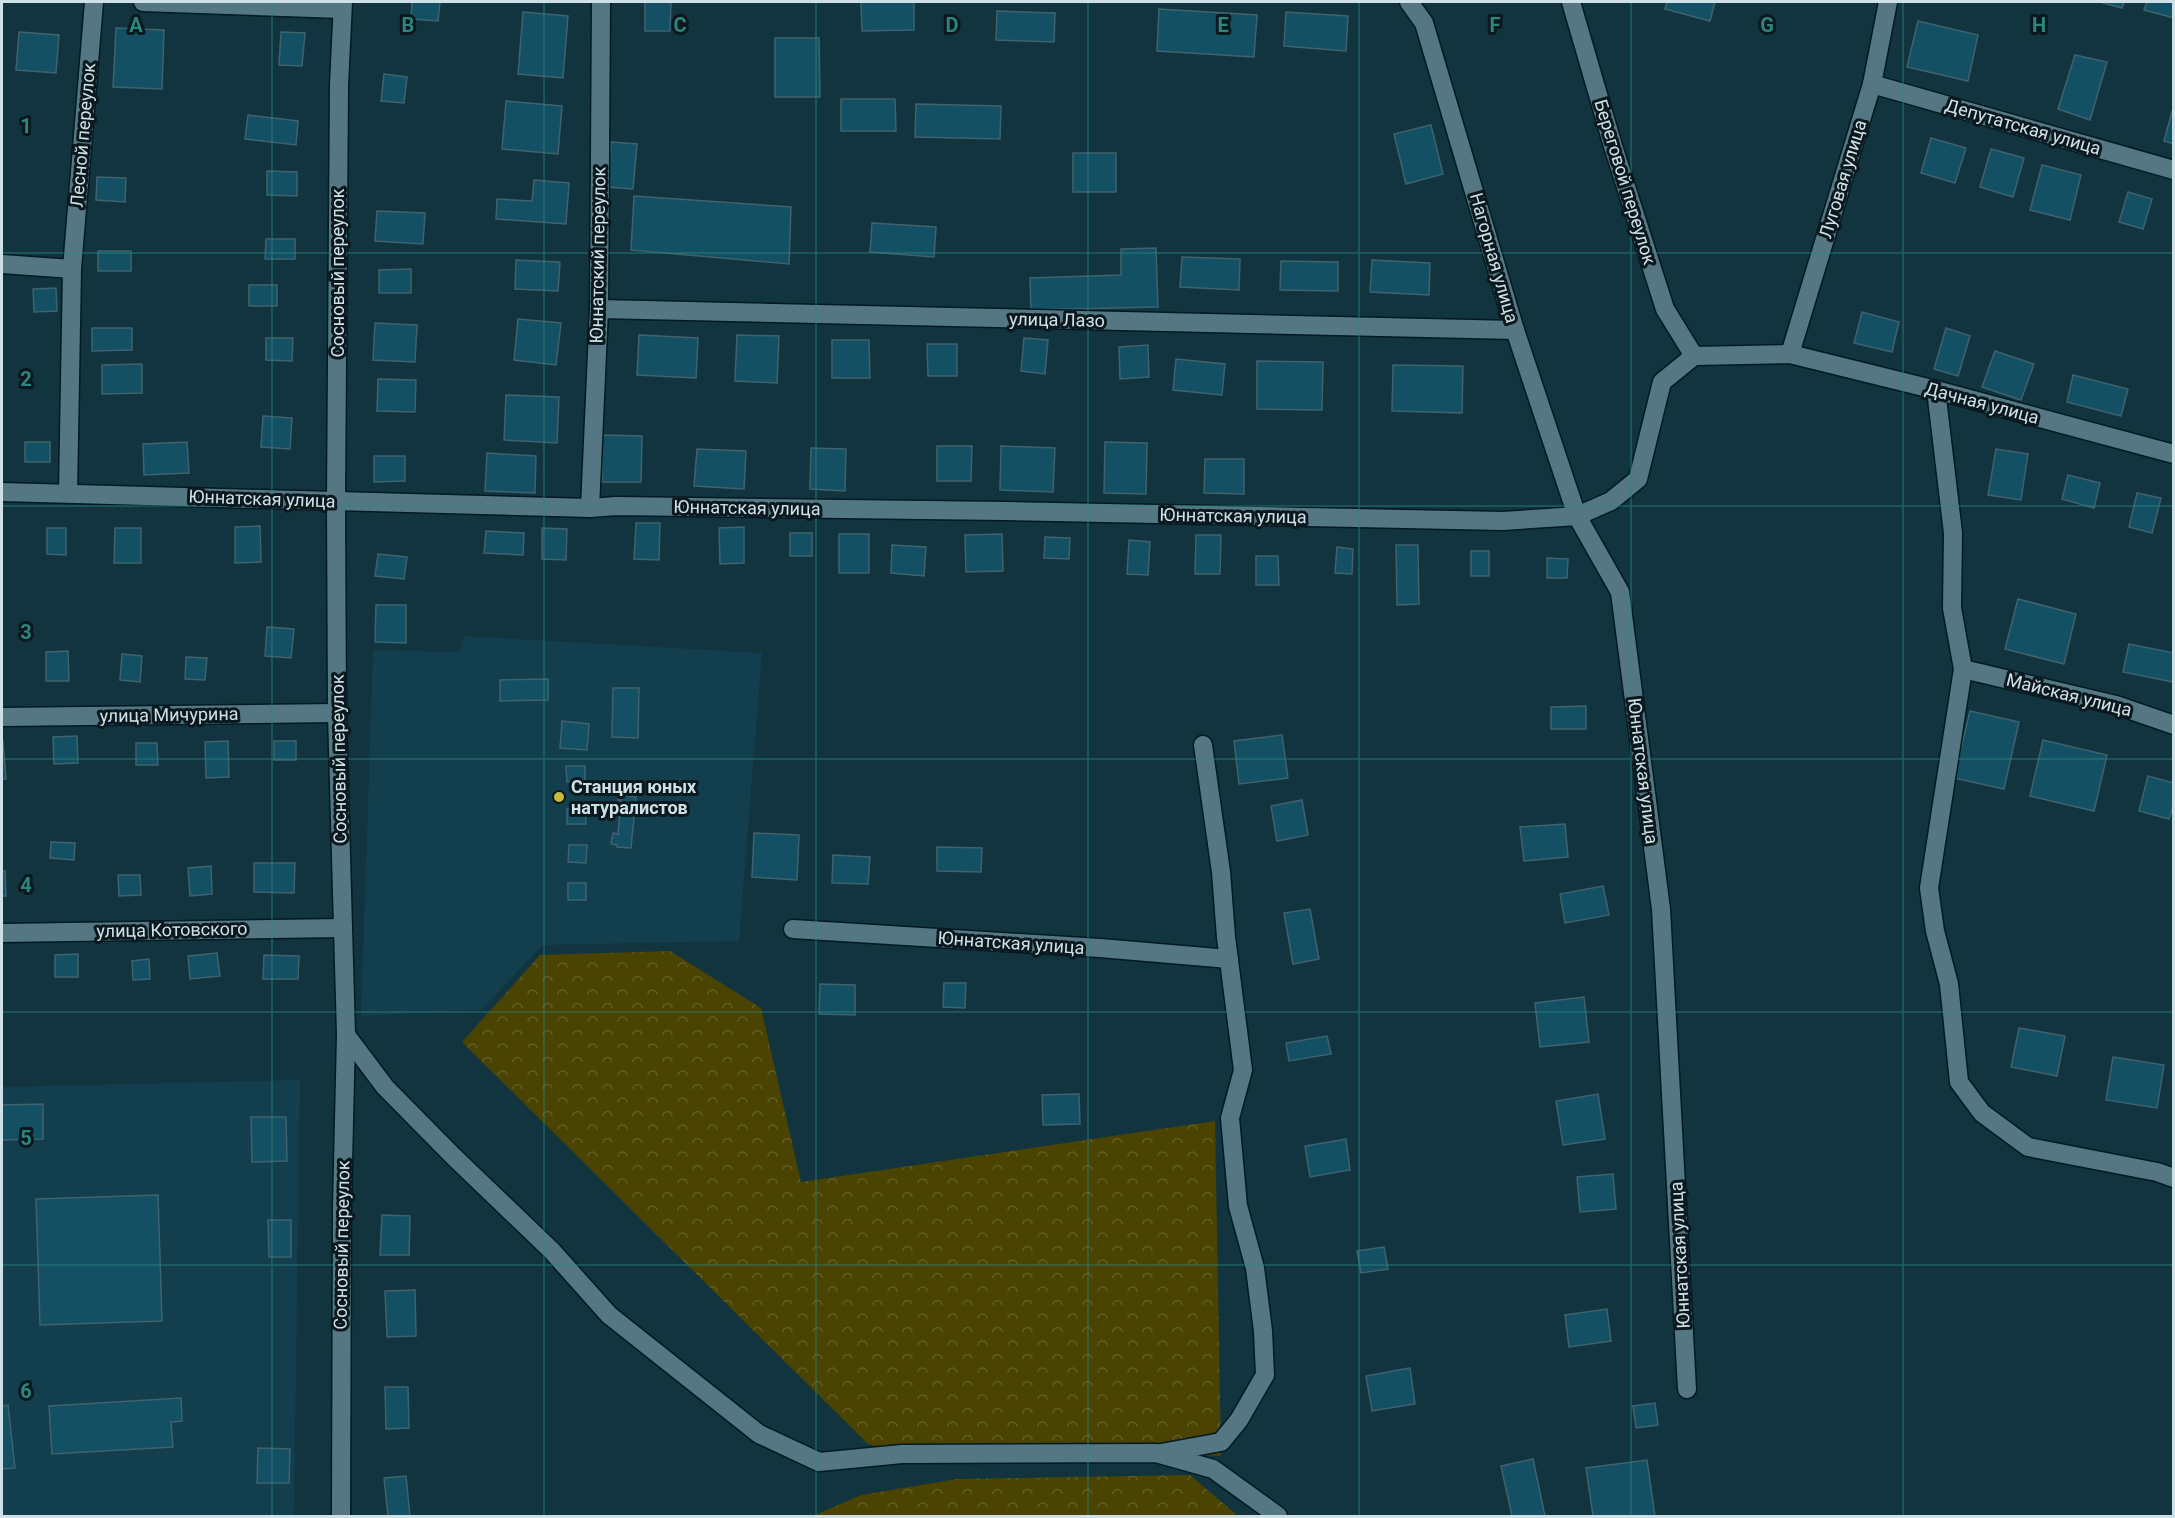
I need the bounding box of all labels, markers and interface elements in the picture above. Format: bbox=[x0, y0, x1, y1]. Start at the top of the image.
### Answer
text: A bbox=[129, 13, 143, 37]
text: B bbox=[402, 13, 414, 37]
text: C bbox=[673, 13, 687, 37]
text: D bbox=[946, 13, 959, 37]
text: E bbox=[1217, 13, 1229, 37]
text: F bbox=[1490, 13, 1501, 37]
text: G bbox=[1760, 13, 1774, 37]
text: H bbox=[2032, 13, 2046, 37]
street label: Лесной переулок bbox=[66, 61, 99, 208]
street label: Депутатская улица bbox=[1943, 94, 2103, 159]
street label: Береговой переулок bbox=[1590, 97, 1661, 267]
text: 1 bbox=[20, 114, 32, 138]
street label: Луговая улица bbox=[1815, 117, 1871, 241]
street label: Юннатский переулок bbox=[585, 166, 610, 344]
street label: Сосновый переулок bbox=[327, 188, 348, 358]
street label: Нагорная улица bbox=[1466, 190, 1523, 325]
street label: улица Лазо bbox=[1009, 308, 1105, 331]
text: 2 bbox=[20, 367, 32, 391]
street label: Дачная улица bbox=[1923, 377, 2041, 428]
street label: Юннатская улица bbox=[188, 485, 336, 512]
street label: Юннатская улица bbox=[673, 496, 821, 519]
street label: Юннатская улица bbox=[1159, 504, 1307, 527]
text: 3 bbox=[20, 620, 32, 644]
street label: Майская улица bbox=[2004, 669, 2134, 720]
street label: Сосновый переулок bbox=[327, 674, 350, 844]
street label: Юннатская улица bbox=[1624, 697, 1663, 845]
street label: улица Мичурина bbox=[99, 703, 239, 726]
place label: Станция юных натуралистов bbox=[571, 776, 697, 818]
marker: Станция юных натуралистов bbox=[552, 790, 566, 804]
text: 4 bbox=[20, 873, 32, 897]
street label: улица Котовского bbox=[96, 918, 248, 941]
street label: Юннатская улица bbox=[937, 927, 1085, 958]
text: 5 bbox=[20, 1126, 32, 1150]
street label: Сосновый переулок bbox=[330, 1160, 353, 1330]
street label: Юннатская улица bbox=[1665, 1181, 1694, 1329]
text: 6 bbox=[20, 1379, 32, 1403]

